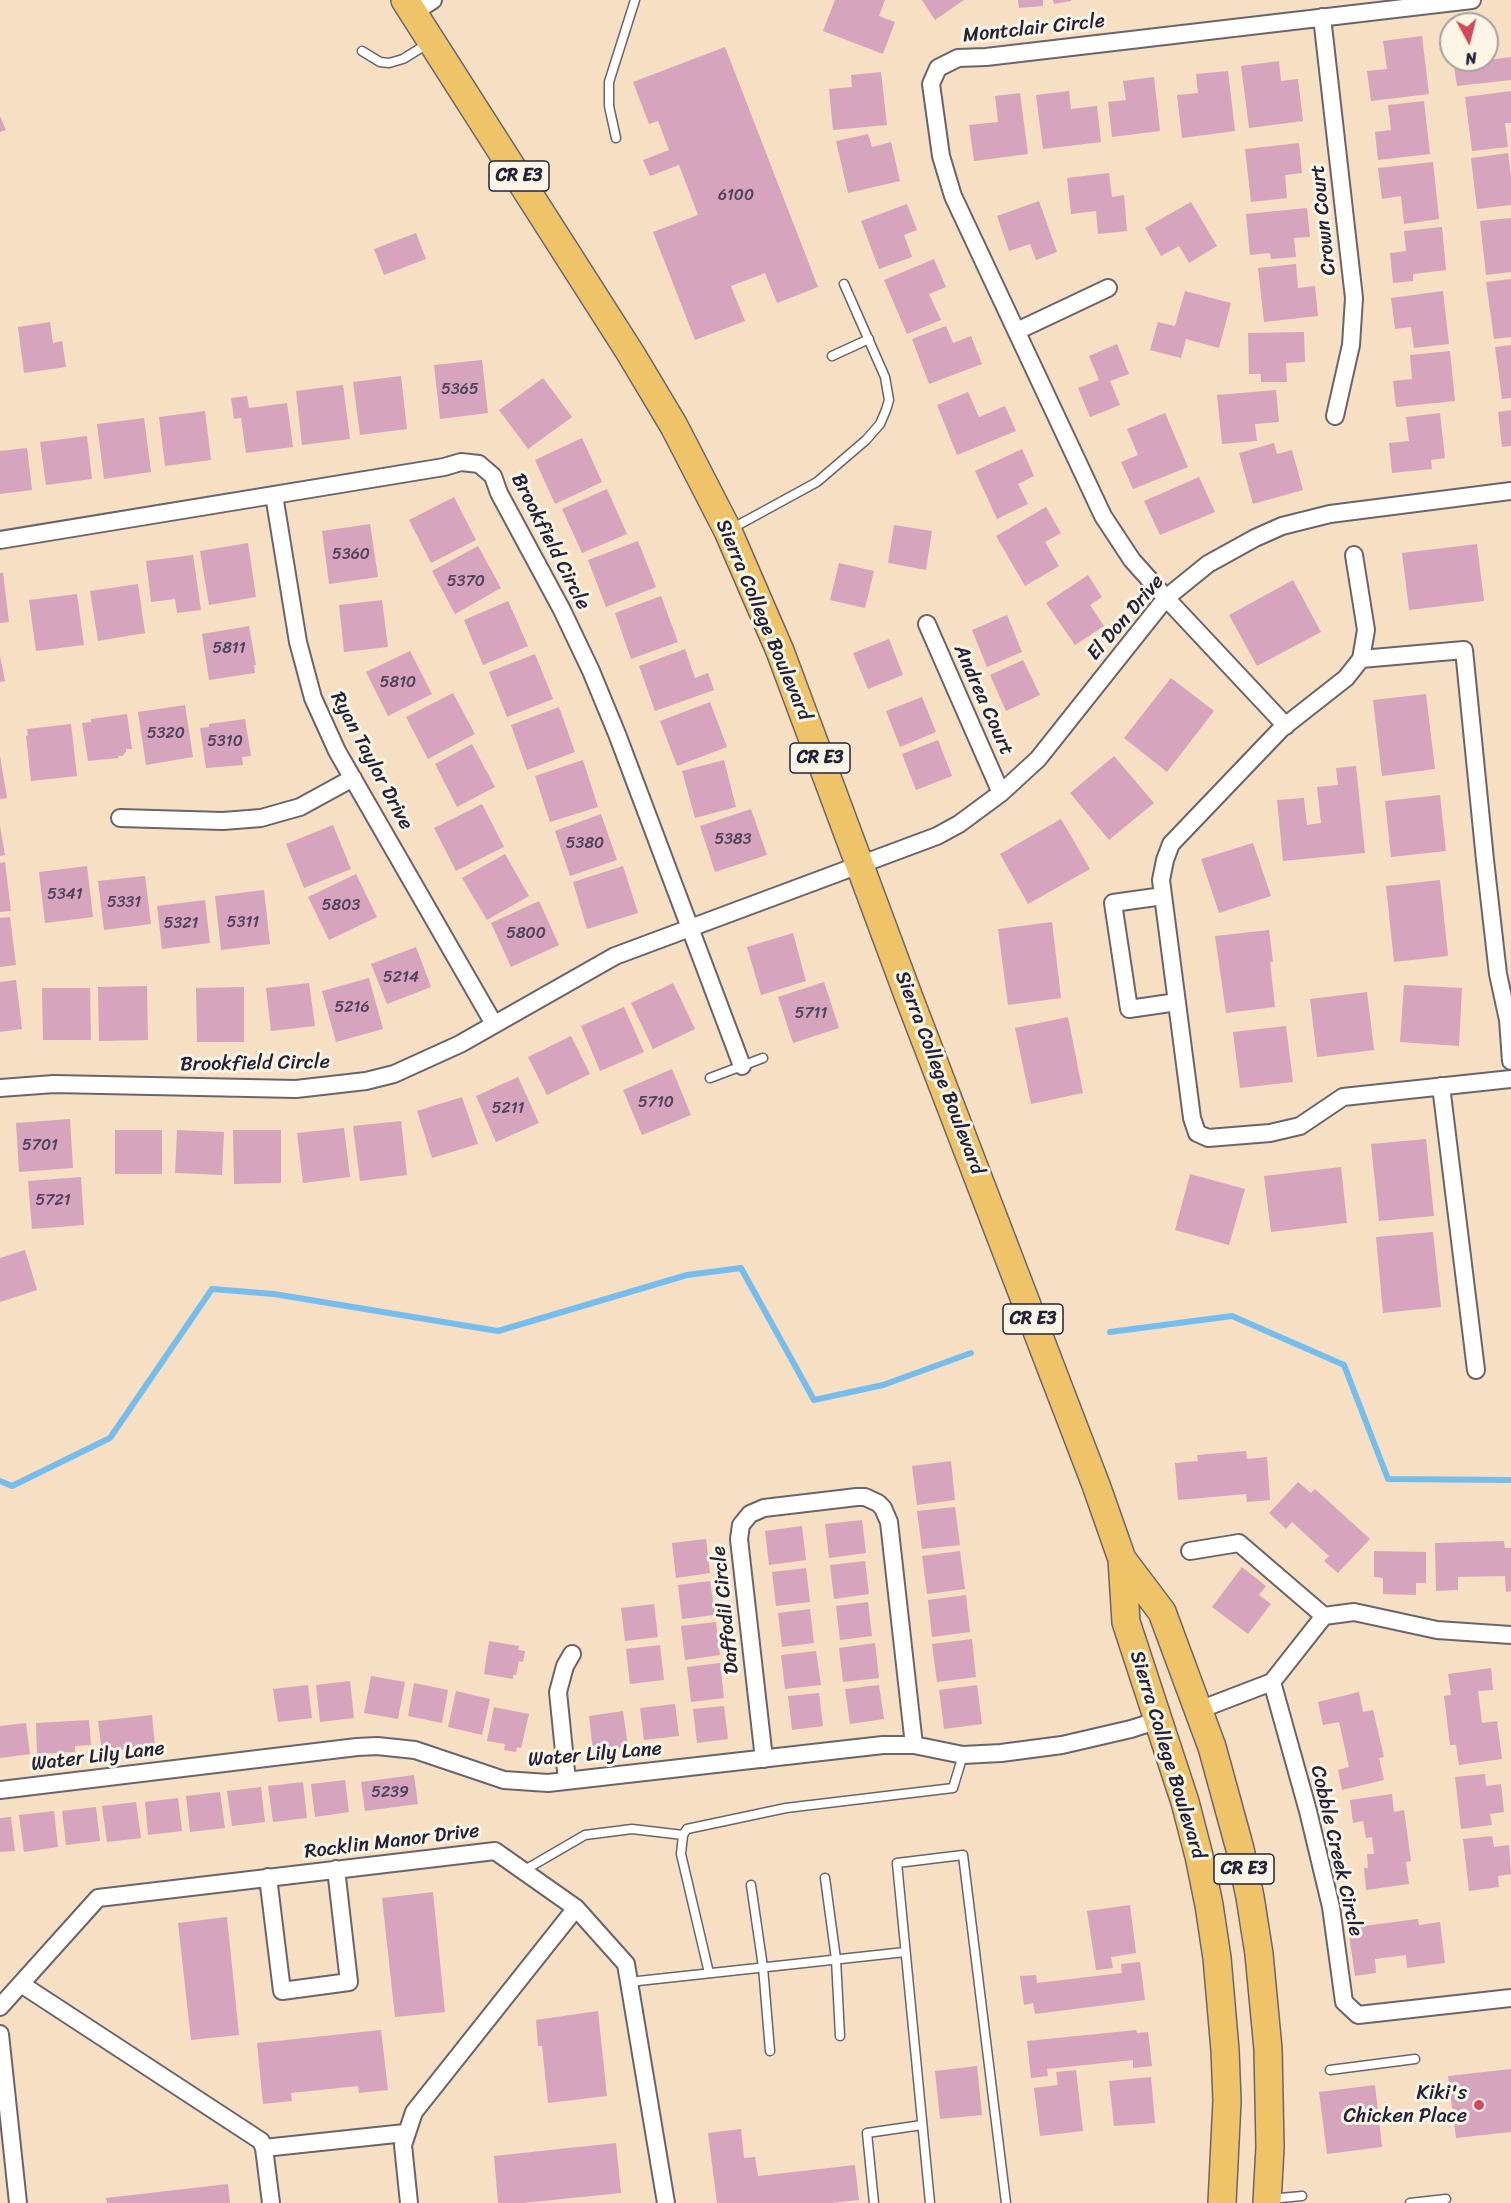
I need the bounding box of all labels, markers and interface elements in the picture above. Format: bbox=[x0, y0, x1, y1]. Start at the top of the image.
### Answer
street label: Montclair Circle bbox=[962, 10, 1106, 48]
north arrow bbox=[1439, 12, 1499, 72]
text: N bbox=[1464, 43, 1478, 73]
road number: CR E3 bbox=[489, 161, 549, 191]
street label: Crown Court bbox=[1306, 164, 1342, 276]
house number: 6100 bbox=[718, 186, 754, 206]
house number: 5365 bbox=[441, 380, 479, 400]
street label: Brookfield Circle bbox=[505, 470, 595, 614]
street label: Sierra College Boulevard bbox=[710, 516, 816, 724]
house number: 5360 bbox=[332, 545, 370, 565]
street label: El Don Drive bbox=[1082, 570, 1170, 666]
house number: 5370 bbox=[447, 572, 485, 592]
house number: 5811 bbox=[212, 639, 246, 659]
street label: Andrea Court bbox=[948, 641, 1018, 759]
house number: 5810 bbox=[380, 673, 416, 693]
street label: Ryan Taylor Drive bbox=[325, 688, 417, 834]
house number: 5320 bbox=[147, 724, 185, 744]
house number: 5310 bbox=[207, 732, 243, 752]
road number: CR E3 bbox=[790, 743, 850, 773]
house number: 5383 bbox=[715, 830, 751, 850]
house number: 5380 bbox=[566, 834, 604, 854]
house number: 5341 bbox=[47, 885, 83, 905]
house number: 5331 bbox=[107, 893, 141, 913]
house number: 5803 bbox=[322, 896, 360, 916]
house number: 5311 bbox=[227, 913, 259, 933]
house number: 5321 bbox=[164, 914, 198, 934]
house number: 5800 bbox=[506, 924, 546, 944]
house number: 5214 bbox=[383, 968, 419, 988]
street label: Sierra College Boulevard bbox=[889, 968, 989, 1178]
house number: 5216 bbox=[335, 998, 369, 1018]
house number: 5711 bbox=[795, 1004, 827, 1024]
street label: Brookfield Circle bbox=[180, 1051, 330, 1077]
house number: 5710 bbox=[638, 1093, 674, 1113]
house number: 5211 bbox=[492, 1099, 524, 1119]
house number: 5701 bbox=[22, 1136, 58, 1156]
house number: 5721 bbox=[35, 1191, 71, 1211]
road number: CR E3 bbox=[1003, 1304, 1063, 1334]
street label: Daffodil Circle bbox=[707, 1545, 745, 1675]
street label: Sierra College Boulevard bbox=[1124, 1648, 1210, 1862]
street label: Water Lily Lane bbox=[30, 1737, 166, 1777]
street label: Water Lily Lane bbox=[527, 1737, 663, 1773]
street label: Cobble Creek Circle bbox=[1305, 1763, 1367, 1939]
house number: 5239 bbox=[371, 1783, 409, 1803]
street label: Rocklin Manor Drive bbox=[303, 1819, 481, 1865]
road number: CR E3 bbox=[1214, 1854, 1274, 1884]
place label: Kiki's Chicken Place bbox=[1344, 2082, 1467, 2129]
marker: Kiki's Chicken Place bbox=[1472, 2098, 1486, 2112]

